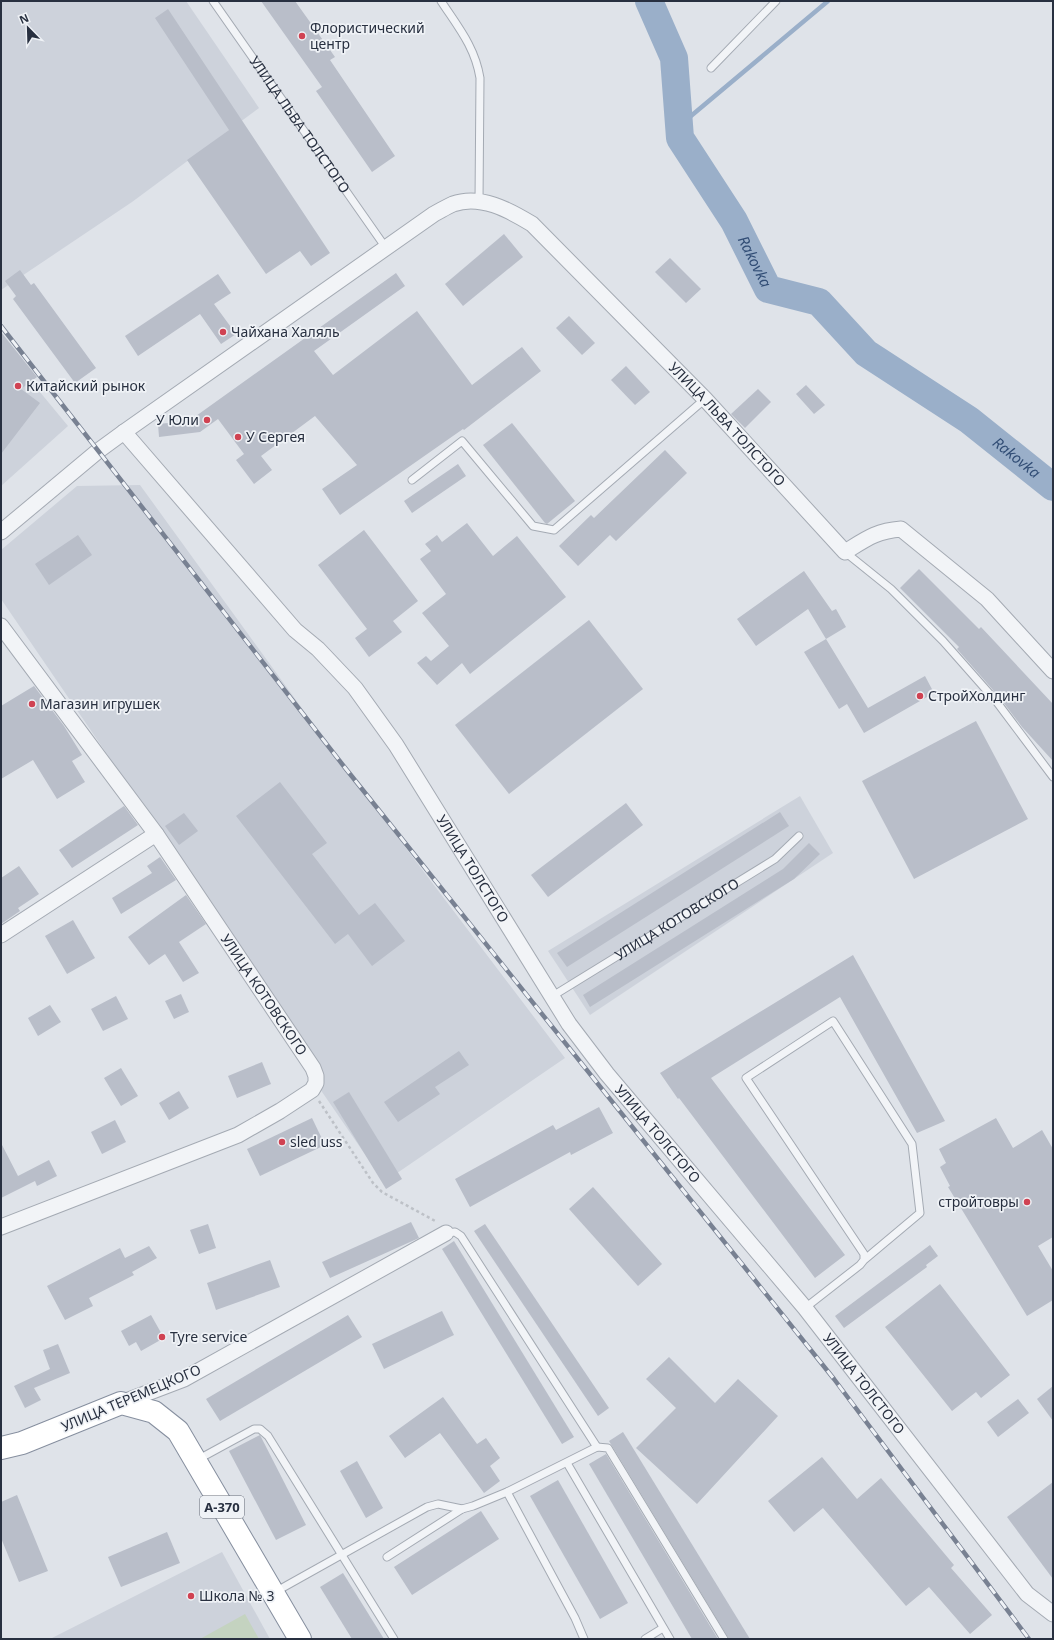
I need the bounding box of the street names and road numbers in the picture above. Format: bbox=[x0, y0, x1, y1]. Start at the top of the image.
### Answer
street label: УЛИЦА ЛЬВА ТОЛСТОГО bbox=[245, 52, 355, 197]
street label: УЛИЦА ЛЬВА ТОЛСТОГО bbox=[665, 358, 790, 490]
street label: УЛИЦА ТОЛСТОГО bbox=[433, 811, 514, 926]
street label: УЛИЦА КОТОВСКОГО bbox=[611, 873, 742, 964]
street label: УЛИЦА КОТОВСКОГО bbox=[217, 930, 312, 1059]
street label: УЛИЦА ТОЛСТОГО bbox=[611, 1080, 705, 1187]
street label: УЛИЦА ТОЛСТОГО bbox=[819, 1329, 910, 1438]
street label: УЛИЦА ТЕРЕМЕЦКОГО bbox=[58, 1359, 204, 1436]
road number: А-370 bbox=[200, 1496, 244, 1518]

